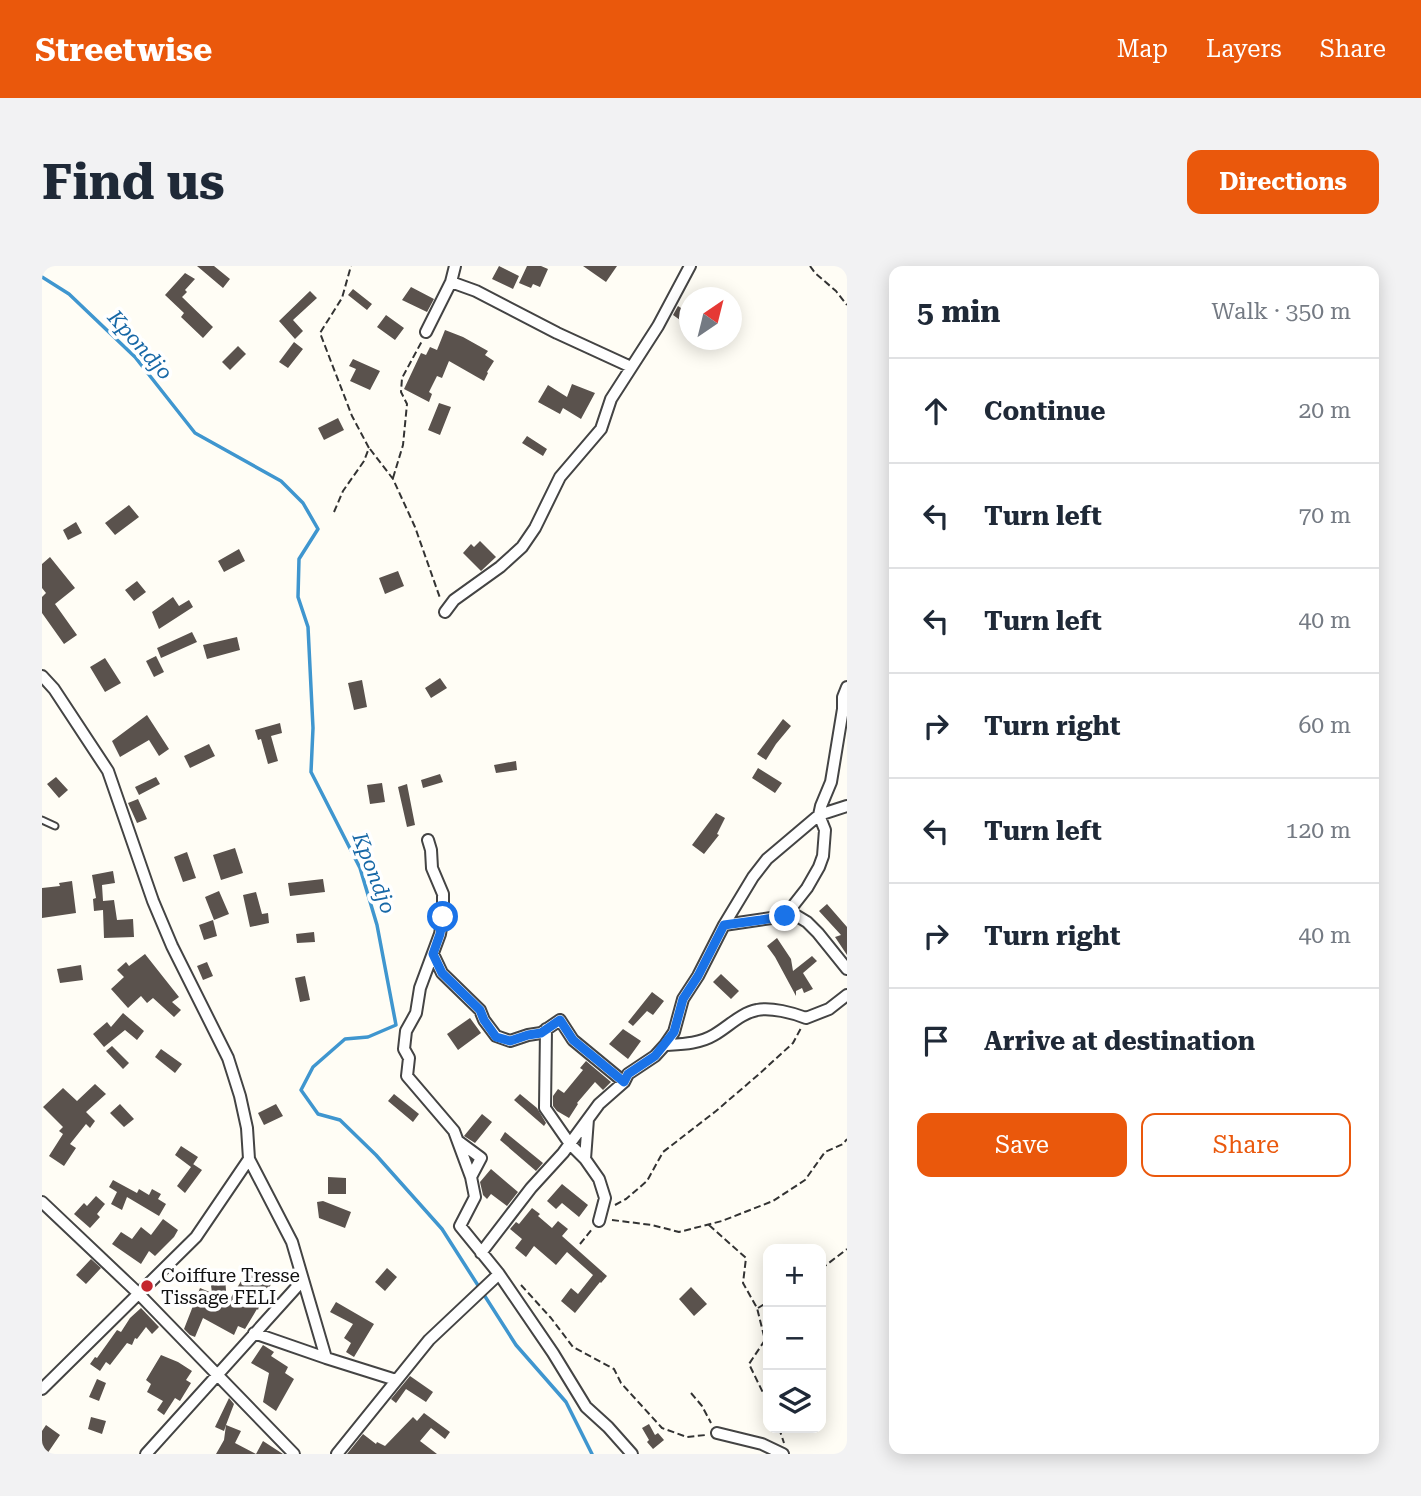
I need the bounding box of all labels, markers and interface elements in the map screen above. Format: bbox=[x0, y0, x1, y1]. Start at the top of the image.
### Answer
text: Streetwise bbox=[35, 30, 212, 69]
text: Map bbox=[1117, 35, 1168, 63]
text: Layers bbox=[1206, 35, 1282, 63]
text: Share bbox=[1320, 35, 1386, 63]
button: Directions bbox=[1187, 150, 1379, 214]
text: Find us bbox=[42, 154, 225, 211]
north arrow bbox=[679, 287, 742, 350]
text: 5 min bbox=[917, 294, 1000, 329]
text: Walk · 350 m bbox=[1212, 298, 1351, 325]
water label: Kpondjo bbox=[102, 305, 177, 385]
icon: ahead bbox=[917, 392, 955, 430]
text: Continue bbox=[984, 396, 1106, 426]
text: 20 m bbox=[1298, 397, 1351, 424]
icon: left bbox=[917, 497, 955, 535]
text: Turn left bbox=[984, 501, 1102, 531]
text: 70 m bbox=[1298, 502, 1351, 529]
icon: left bbox=[917, 602, 955, 640]
text: Turn left bbox=[984, 606, 1102, 636]
text: 40 m bbox=[1298, 607, 1351, 634]
icon: right bbox=[917, 707, 955, 745]
text: Turn right bbox=[984, 711, 1120, 741]
text: 60 m bbox=[1298, 712, 1351, 739]
icon: left bbox=[917, 812, 955, 850]
text: Turn left bbox=[984, 816, 1102, 846]
text: 120 m bbox=[1286, 817, 1351, 844]
water label: Kpondjo bbox=[347, 828, 400, 917]
route end bbox=[769, 900, 800, 931]
route start bbox=[427, 901, 458, 932]
icon: right bbox=[917, 917, 955, 955]
text: Turn right bbox=[984, 921, 1120, 951]
text: 40 m bbox=[1298, 922, 1351, 949]
icon: arrive bbox=[917, 1022, 955, 1060]
text: Arrive at destination bbox=[984, 1026, 1255, 1056]
button: Save bbox=[917, 1113, 1127, 1177]
button: Share bbox=[1141, 1113, 1351, 1177]
map controls bbox=[763, 1244, 826, 1433]
button: + bbox=[763, 1244, 826, 1307]
place label: Coiffure Tresse Tissage FELI bbox=[161, 1264, 300, 1309]
marker: Coiffure Tresse Tissage FELI bbox=[139, 1278, 155, 1294]
button: − bbox=[763, 1307, 826, 1370]
button: layers bbox=[763, 1370, 826, 1433]

